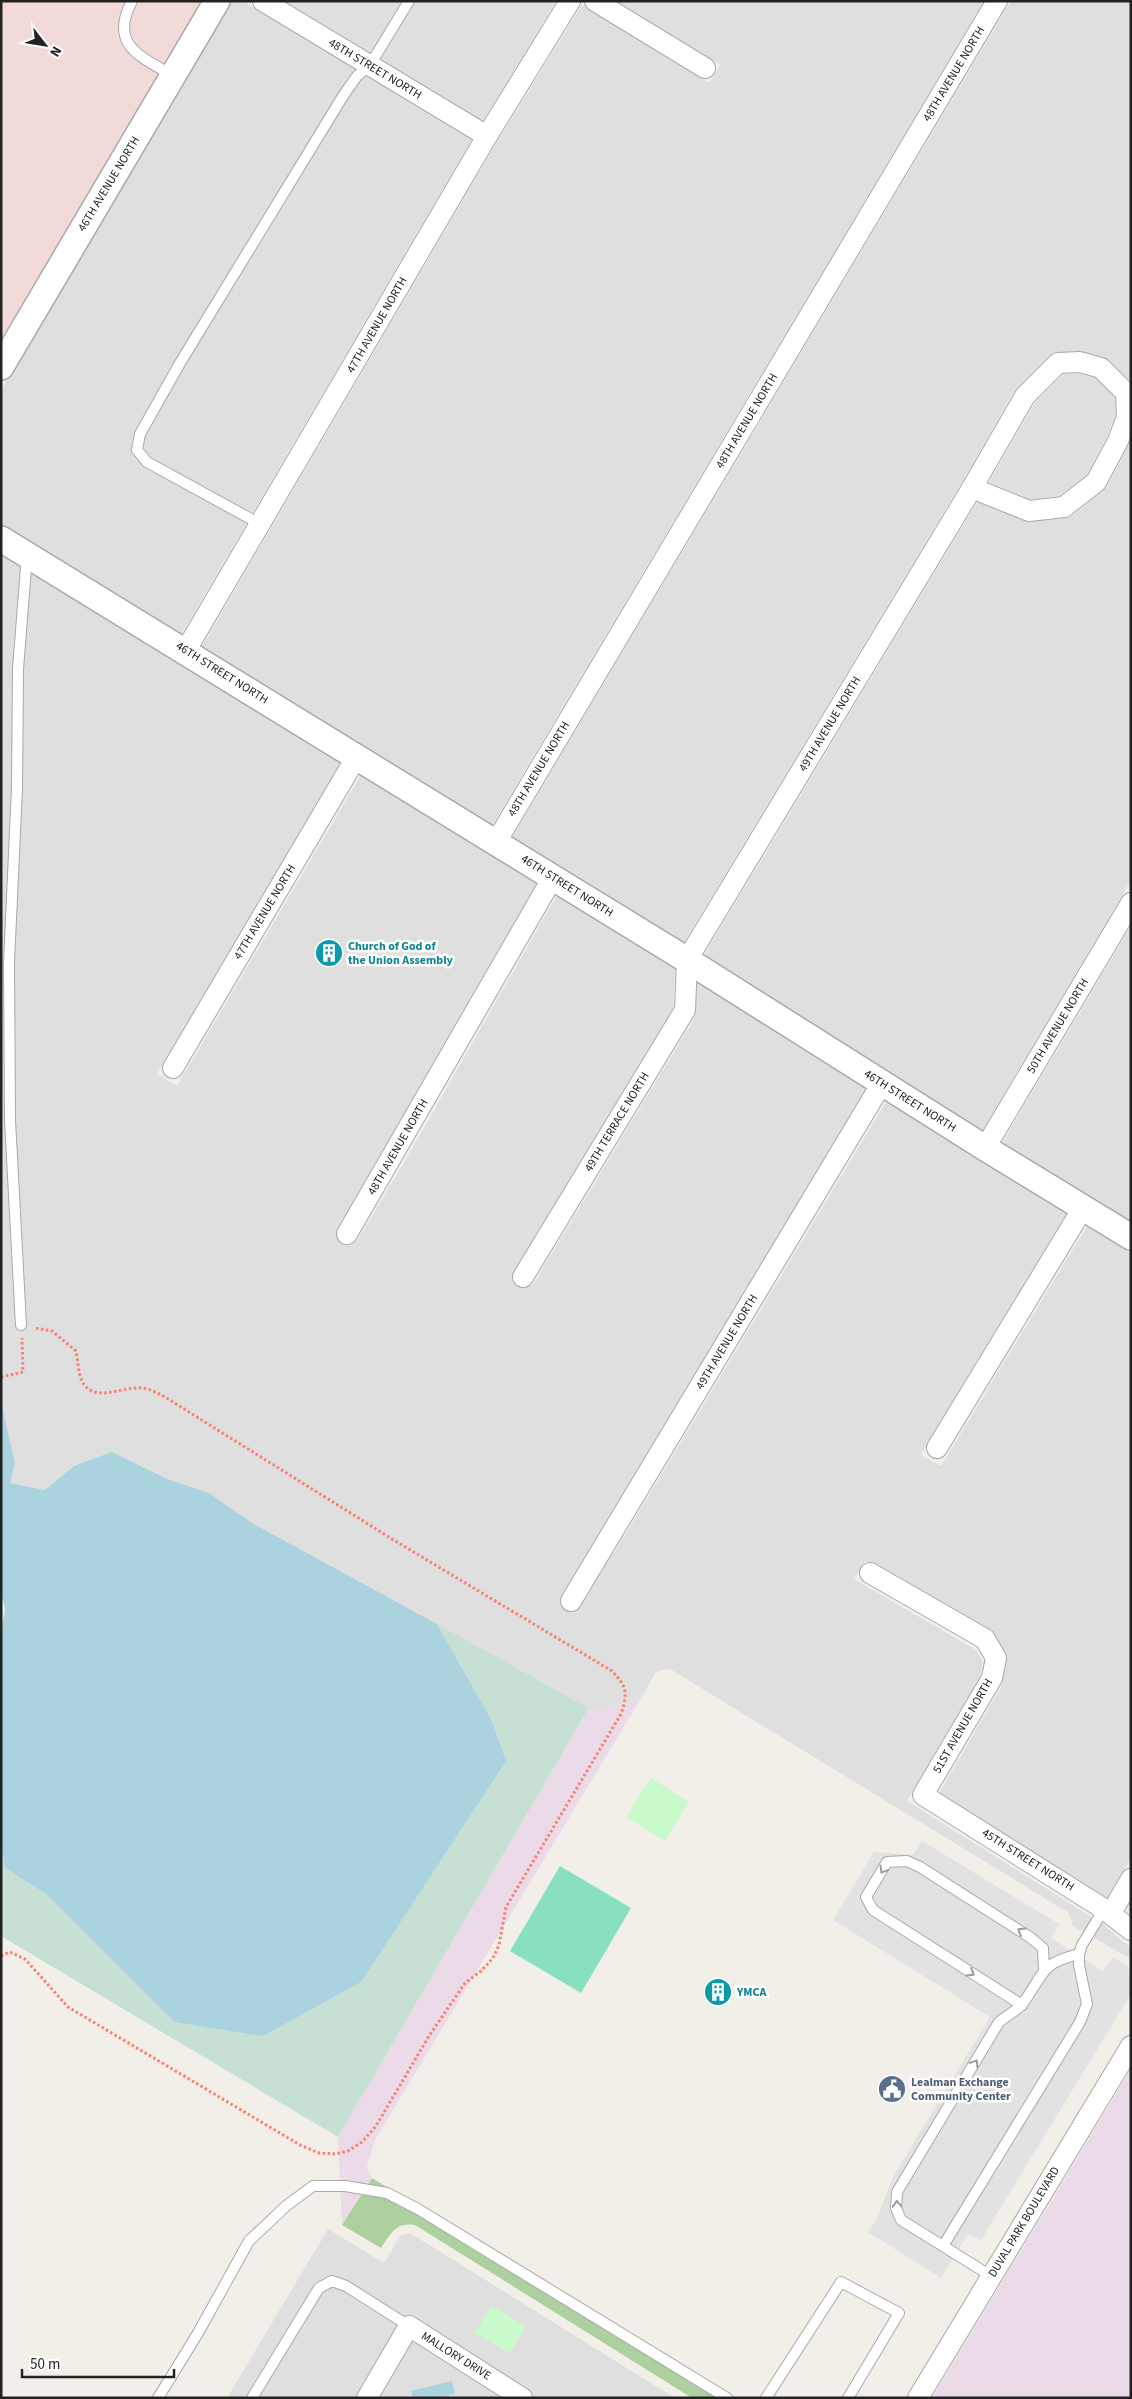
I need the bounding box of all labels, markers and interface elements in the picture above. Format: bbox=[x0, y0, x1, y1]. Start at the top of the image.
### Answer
north arrow bbox=[20, 20, 70, 70]
street label: 48TH AVENUE NORTH bbox=[919, 23, 989, 125]
street label: 48TH STREET NORTH bbox=[325, 34, 425, 104]
text: N bbox=[44, 42, 66, 60]
street label: 46TH AVENUE NORTH bbox=[74, 133, 144, 235]
street label: 47TH AVENUE NORTH bbox=[343, 274, 411, 376]
street label: 48TH AVENUE NORTH bbox=[712, 370, 782, 472]
street label: 46TH STREET NORTH bbox=[172, 638, 272, 708]
street label: 49TH AVENUE NORTH bbox=[795, 673, 865, 775]
street label: 48TH AVENUE NORTH bbox=[504, 718, 574, 820]
street label: 46TH STREET NORTH bbox=[517, 851, 617, 921]
street label: 47TH AVENUE NORTH bbox=[230, 861, 300, 963]
building icon: Church of God of the Union Assembly bbox=[314, 938, 344, 968]
place label: Church of God of the Union Assembly bbox=[348, 938, 454, 969]
street label: 50TH AVENUE NORTH bbox=[1023, 975, 1093, 1077]
street label: 46TH STREET NORTH bbox=[860, 1066, 960, 1136]
street label: 49TH TERRACE NORTH bbox=[580, 1069, 654, 1175]
street label: 48TH AVENUE NORTH bbox=[364, 1096, 432, 1198]
street label: 49TH AVENUE NORTH bbox=[692, 1291, 762, 1393]
street label: 51ST AVENUE NORTH bbox=[929, 1676, 997, 1776]
street label: 45TH STREET NORTH bbox=[978, 1825, 1078, 1895]
one-way arrow bbox=[879, 1865, 889, 1874]
one-way arrow bbox=[1017, 1928, 1026, 1937]
one-way arrow bbox=[965, 1967, 974, 1976]
building icon: YMCA bbox=[703, 1977, 733, 2007]
place label: YMCA bbox=[736, 1984, 766, 2001]
one-way arrow bbox=[968, 2060, 978, 2069]
public building icon: Lealman Exchange Community Center bbox=[877, 2074, 907, 2104]
place label: Lealman Exchange Community Center bbox=[911, 2074, 1011, 2105]
street label: DUVAL PARK BOULEVARD bbox=[984, 2163, 1064, 2281]
one-way arrow bbox=[892, 2199, 903, 2207]
street label: MALLORY DRIVE bbox=[418, 2328, 494, 2384]
scale bar bbox=[22, 2346, 175, 2378]
text: 50 m bbox=[30, 2354, 60, 2375]

